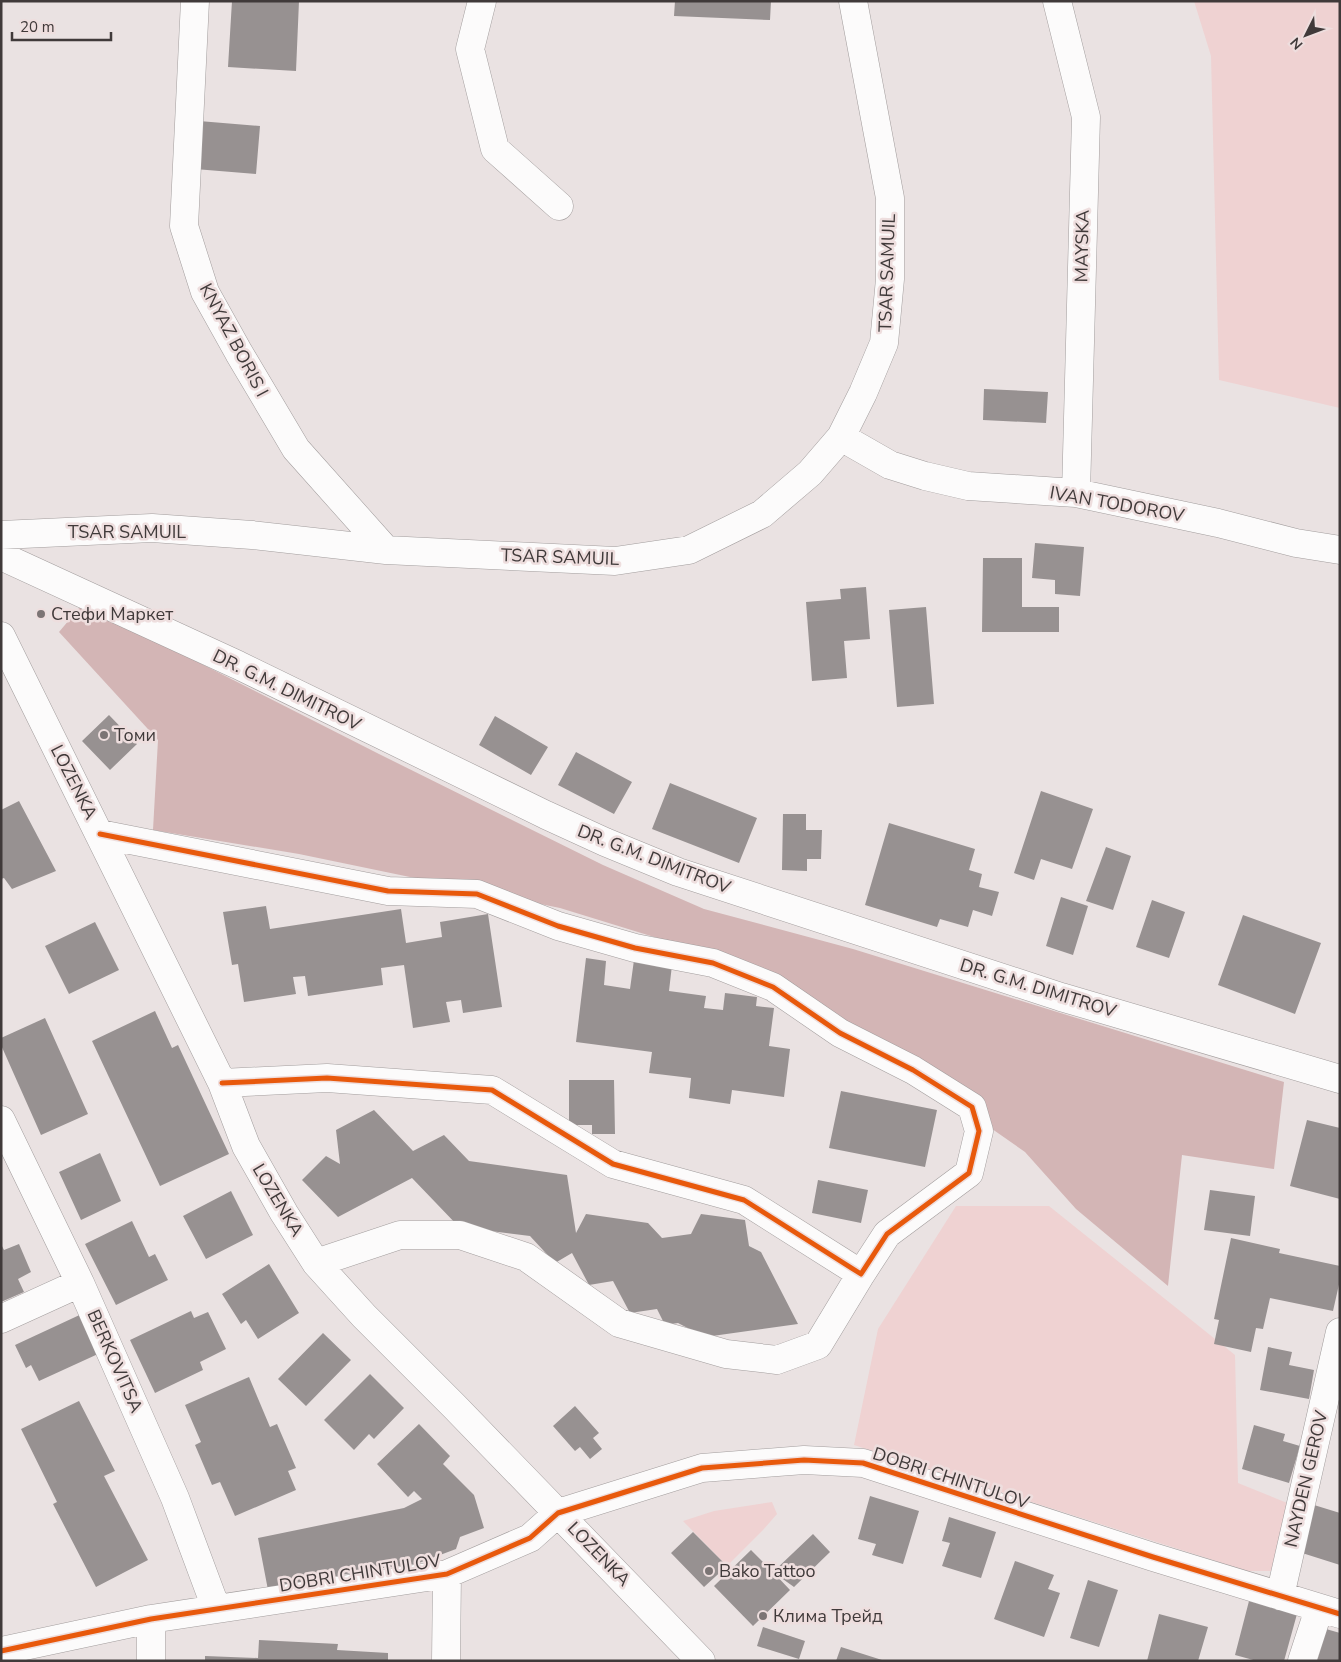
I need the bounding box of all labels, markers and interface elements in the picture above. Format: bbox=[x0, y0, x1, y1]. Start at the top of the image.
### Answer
scale bar bbox=[12, 10, 111, 42]
north arrow bbox=[1281, 10, 1331, 60]
text: 20 m bbox=[20, 17, 55, 37]
text: N bbox=[1286, 33, 1307, 54]
street label: MAYSKA bbox=[1069, 209, 1095, 283]
street label: TSAR SAMUIL bbox=[873, 213, 901, 333]
street label: KNYAZ BORIS I bbox=[194, 279, 274, 401]
street label: IVAN TODOROV bbox=[1048, 480, 1187, 528]
street label: TSAR SAMUIL bbox=[68, 520, 186, 544]
street label: TSAR SAMUIL bbox=[500, 543, 620, 571]
place label: Стефи Маркет bbox=[51, 602, 173, 626]
marker: Стефи Маркет bbox=[35, 608, 47, 620]
street label: DR. G.M. DIMITROV bbox=[209, 644, 366, 737]
place label: Томи bbox=[114, 723, 156, 747]
marker: Томи bbox=[98, 729, 110, 741]
street label: LOZENKA bbox=[45, 740, 103, 824]
street label: DR. G.M. DIMITROV bbox=[574, 819, 735, 899]
street label: DR. G.M. DIMITROV bbox=[957, 953, 1120, 1023]
street label: LOZENKA bbox=[247, 1159, 309, 1241]
street label: BERKOVITSA bbox=[82, 1306, 148, 1416]
street label: NAYDEN GEROV bbox=[1279, 1408, 1334, 1550]
street label: DOBRI CHINTULOV bbox=[870, 1441, 1033, 1515]
street label: LOZENKA bbox=[562, 1517, 636, 1591]
street label: DOBRI CHINTULOV bbox=[277, 1548, 443, 1598]
place label: Bako Tattoo bbox=[719, 1559, 815, 1583]
marker: Bako Tattoo bbox=[703, 1565, 715, 1577]
place label: Клима Трейд bbox=[773, 1604, 883, 1628]
marker: Клима Трейд bbox=[757, 1610, 769, 1622]

